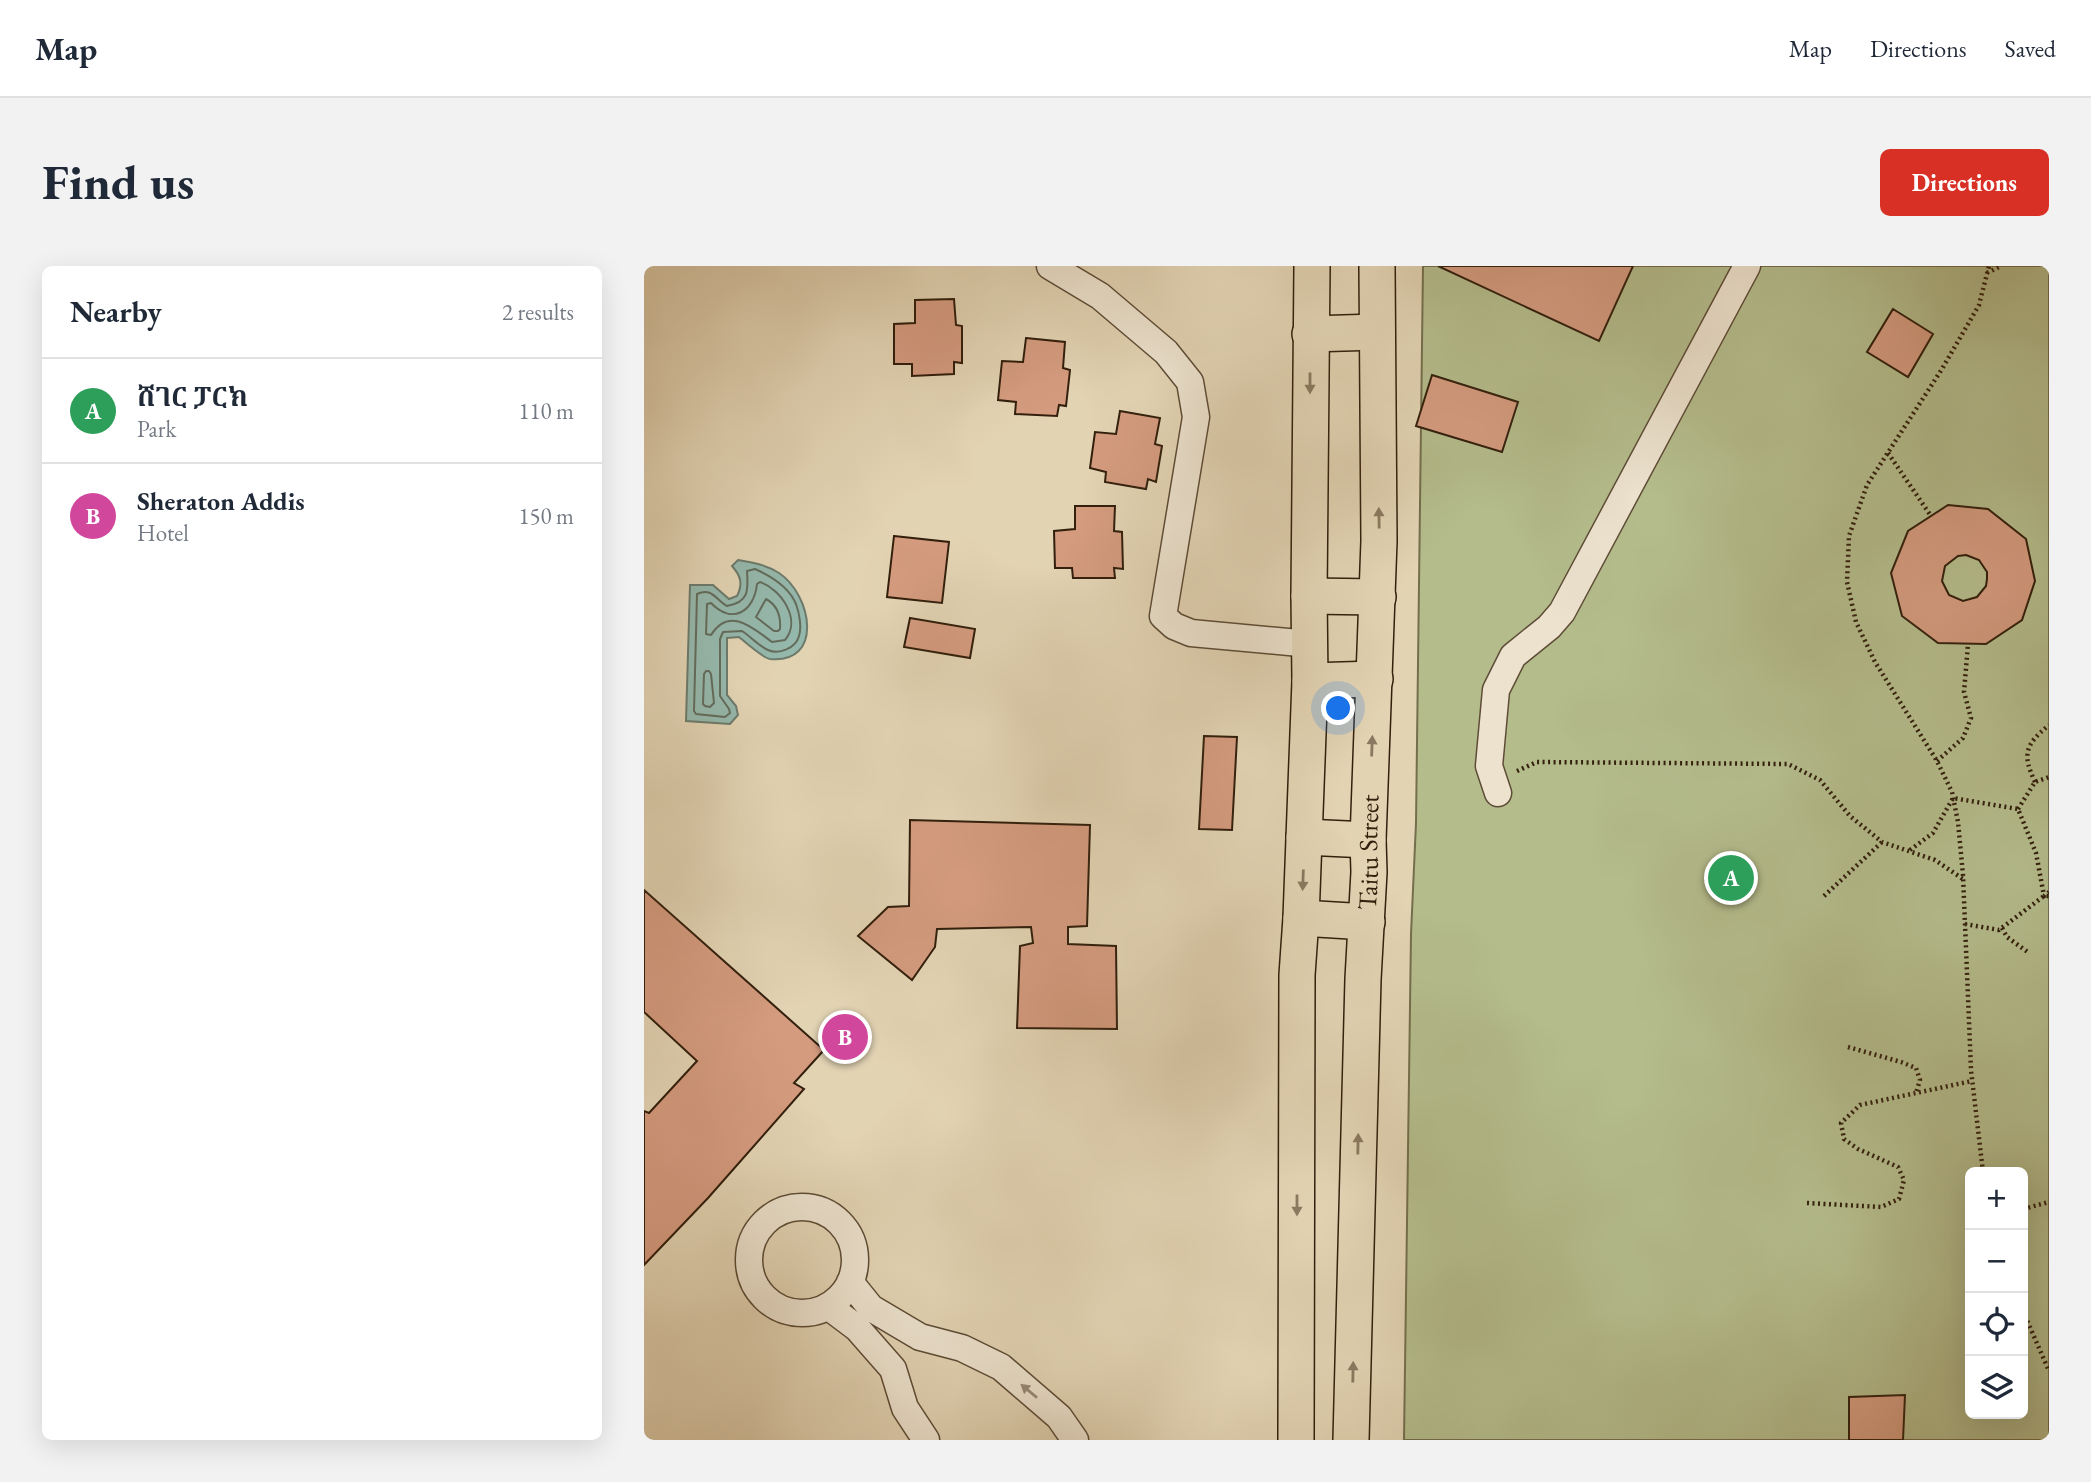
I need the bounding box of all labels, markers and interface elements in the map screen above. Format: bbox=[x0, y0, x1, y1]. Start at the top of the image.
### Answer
text: Map bbox=[35, 27, 97, 70]
text: Map bbox=[1789, 33, 1832, 64]
text: Directions bbox=[1870, 33, 1967, 64]
text: Saved bbox=[2005, 33, 2056, 64]
button: Directions bbox=[1880, 149, 2049, 216]
text: Find us bbox=[42, 150, 194, 214]
text: Nearby bbox=[70, 292, 162, 331]
text: 2 results bbox=[502, 297, 574, 327]
one-way arrow bbox=[1304, 372, 1316, 394]
text: ሸገር ፓርክ bbox=[137, 380, 248, 414]
text: A bbox=[85, 396, 101, 426]
text: 110 m bbox=[518, 396, 574, 426]
text: Park bbox=[137, 414, 176, 444]
text: Sheraton Addis bbox=[137, 484, 305, 518]
text: B bbox=[86, 501, 100, 531]
text: 150 m bbox=[518, 501, 574, 531]
one-way arrow bbox=[1373, 507, 1385, 529]
text: Hotel bbox=[137, 518, 189, 548]
your location bbox=[1321, 691, 1355, 725]
one-way arrow bbox=[1367, 734, 1378, 756]
street label: Taitu Street bbox=[1350, 794, 1387, 911]
pin: A bbox=[1708, 852, 1754, 904]
one-way arrow bbox=[1297, 869, 1308, 891]
pin: B bbox=[822, 1011, 868, 1063]
one-way arrow bbox=[1353, 1133, 1364, 1155]
map controls bbox=[1965, 1167, 2028, 1419]
button: + bbox=[1965, 1167, 2028, 1230]
one-way arrow bbox=[1291, 1195, 1303, 1217]
button: − bbox=[1965, 1230, 2028, 1293]
button: locate bbox=[1965, 1293, 2028, 1356]
button: layers bbox=[1965, 1356, 2028, 1419]
one-way arrow bbox=[1347, 1361, 1358, 1383]
one-way arrow bbox=[1020, 1384, 1037, 1399]

